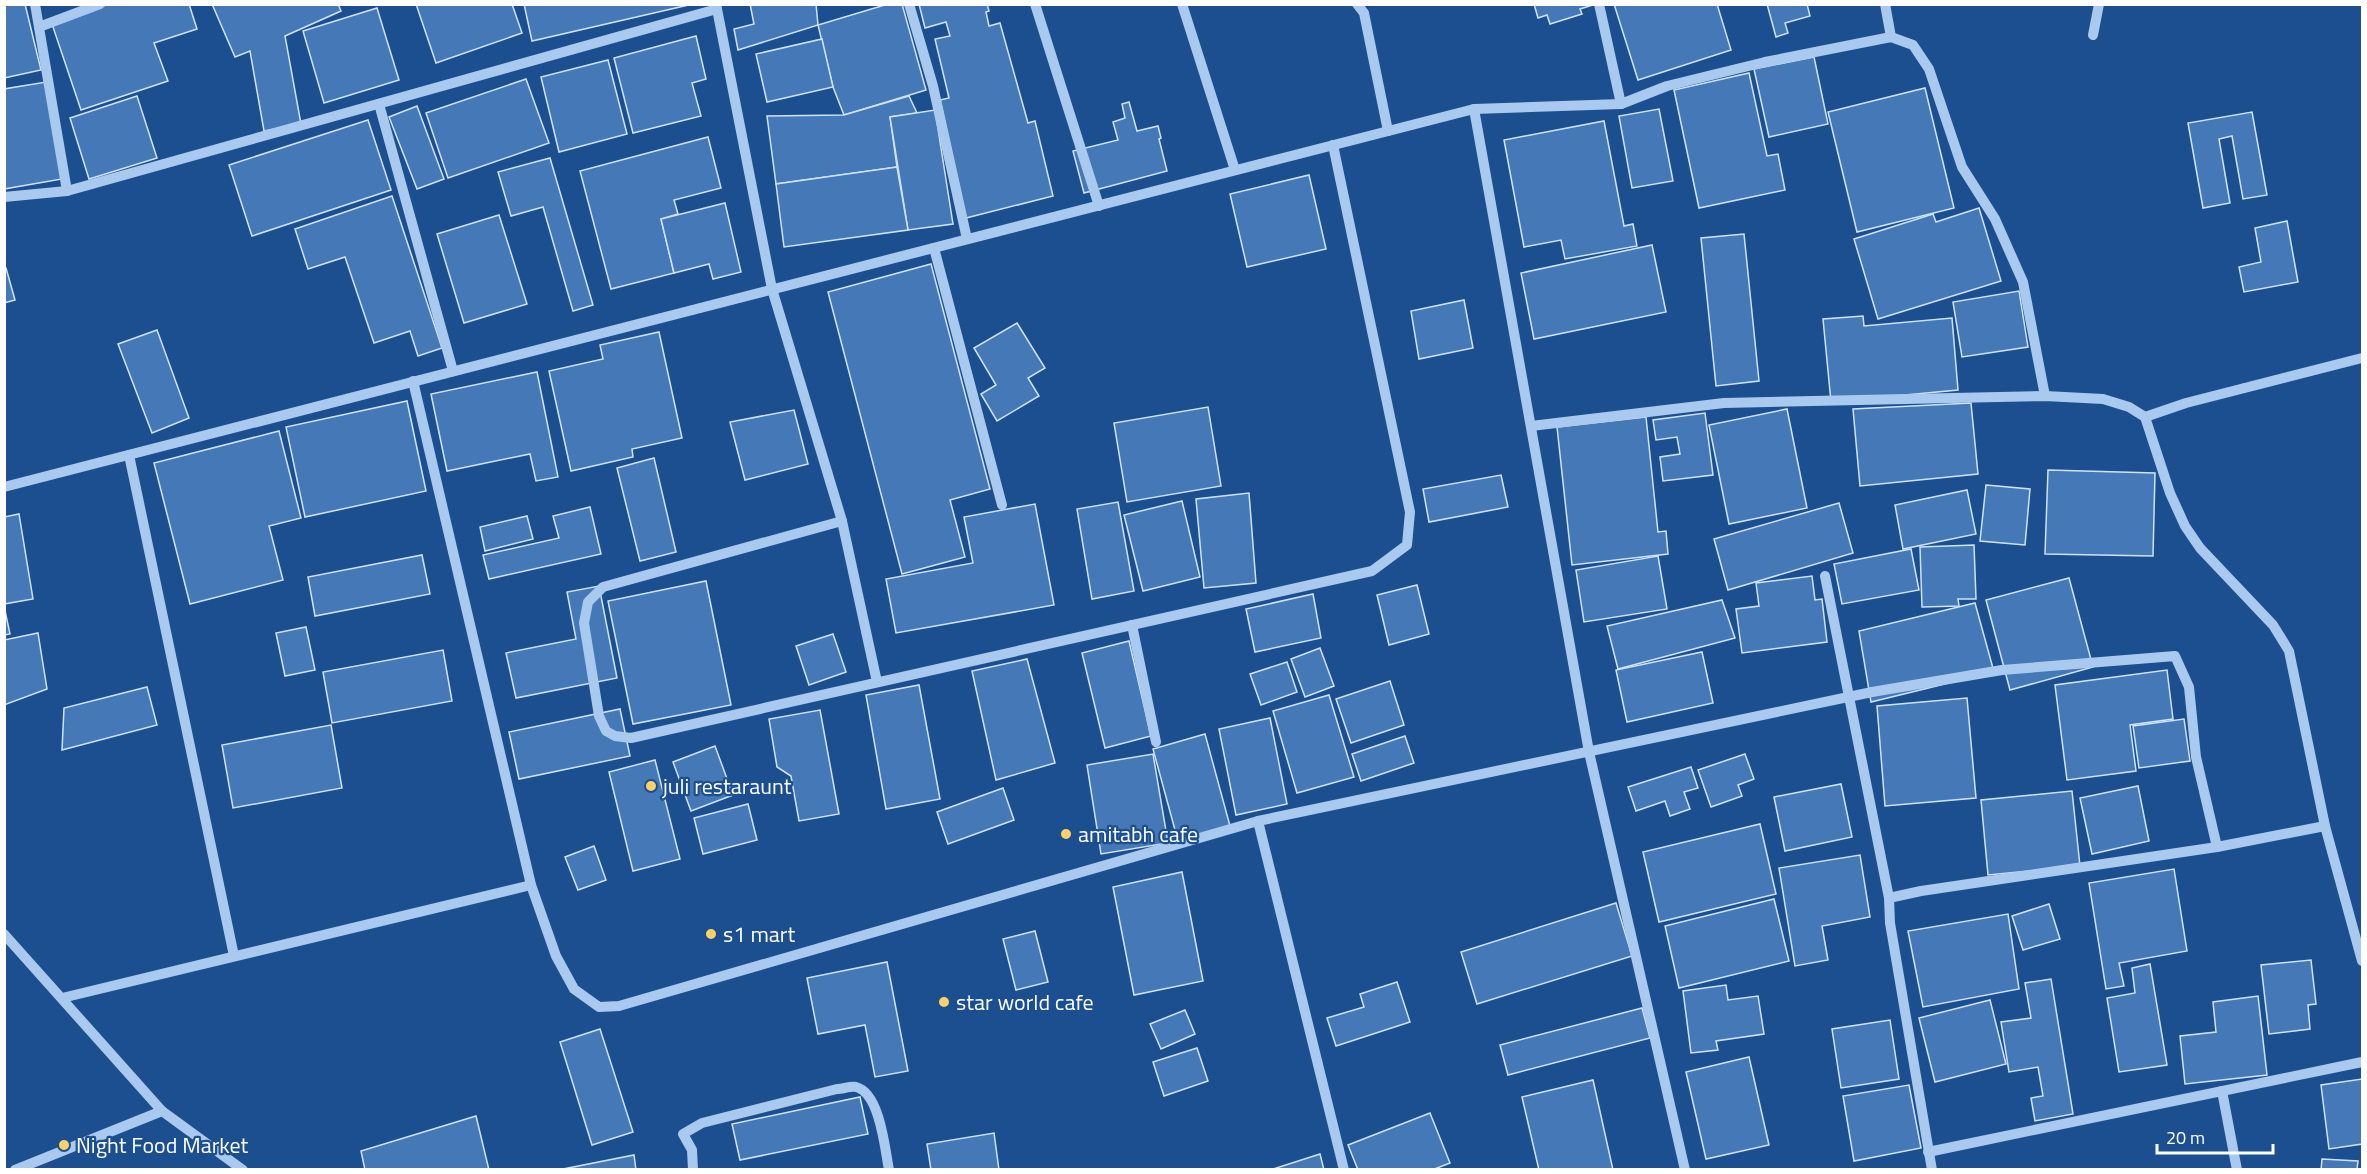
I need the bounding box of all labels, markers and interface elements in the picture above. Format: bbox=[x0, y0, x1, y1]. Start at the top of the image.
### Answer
place label: juli restaraunt bbox=[661, 769, 792, 803]
marker: juli restaraunt bbox=[644, 779, 658, 793]
place label: amitabh cafe bbox=[1078, 817, 1198, 851]
marker: amitabh cafe bbox=[1059, 827, 1073, 841]
place label: s1 mart bbox=[723, 917, 795, 951]
marker: s1 mart bbox=[704, 927, 718, 941]
place label: star world cafe bbox=[956, 985, 1094, 1019]
marker: star world cafe bbox=[937, 995, 951, 1009]
scale bar bbox=[2157, 1117, 2272, 1155]
text: 20 m bbox=[2166, 1124, 2205, 1151]
place label: Night Food Market bbox=[76, 1128, 249, 1162]
marker: Night Food Market bbox=[57, 1138, 71, 1152]

